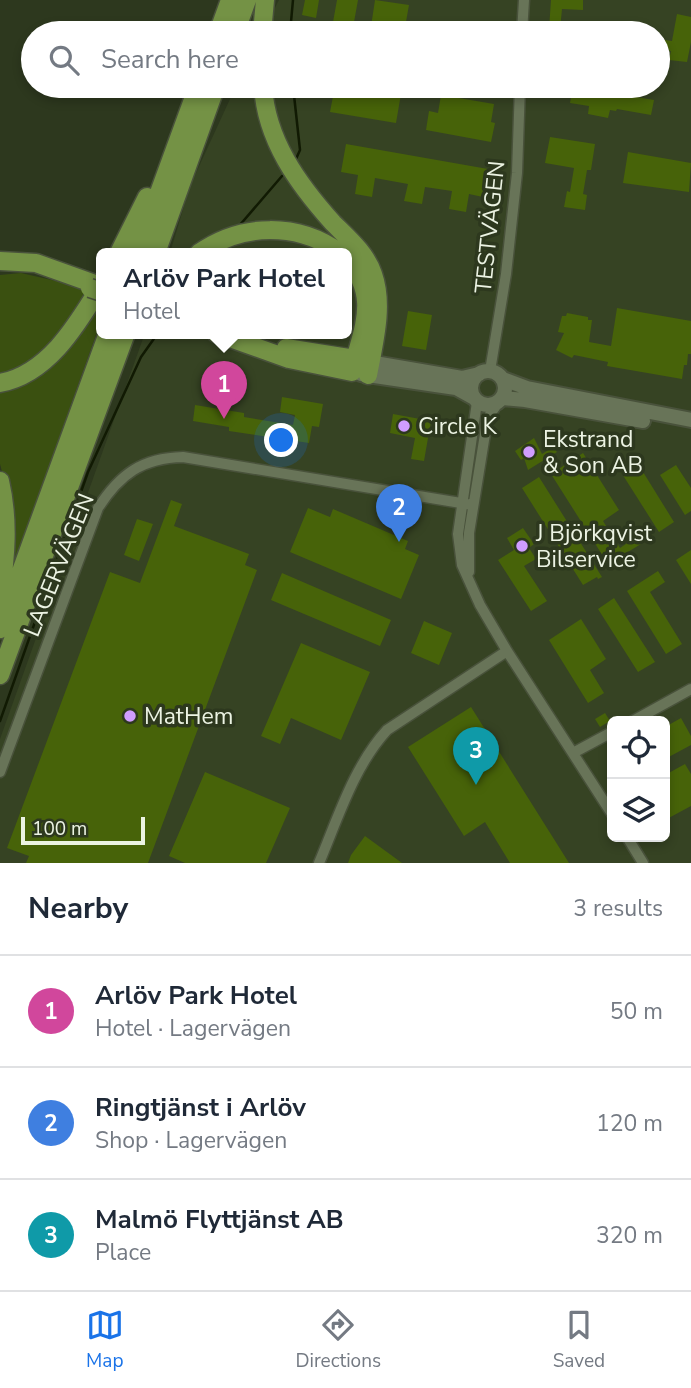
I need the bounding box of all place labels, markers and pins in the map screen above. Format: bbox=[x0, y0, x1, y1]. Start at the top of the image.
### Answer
pin: 1 bbox=[201, 361, 247, 419]
place label: Circle K bbox=[418, 411, 497, 442]
marker: Circle K bbox=[396, 418, 412, 434]
place label: Ekstrand & Son AB bbox=[543, 424, 643, 481]
marker: Ekstrand & Son AB bbox=[521, 444, 537, 460]
pin: 2 bbox=[376, 484, 422, 542]
place label: J Björkqvist Bilservice bbox=[535, 518, 653, 575]
marker: J Björkqvist Bilservice bbox=[514, 538, 530, 554]
place label: MatHem bbox=[144, 701, 233, 732]
marker: MatHem bbox=[122, 708, 138, 724]
pin: 3 bbox=[453, 727, 499, 785]

